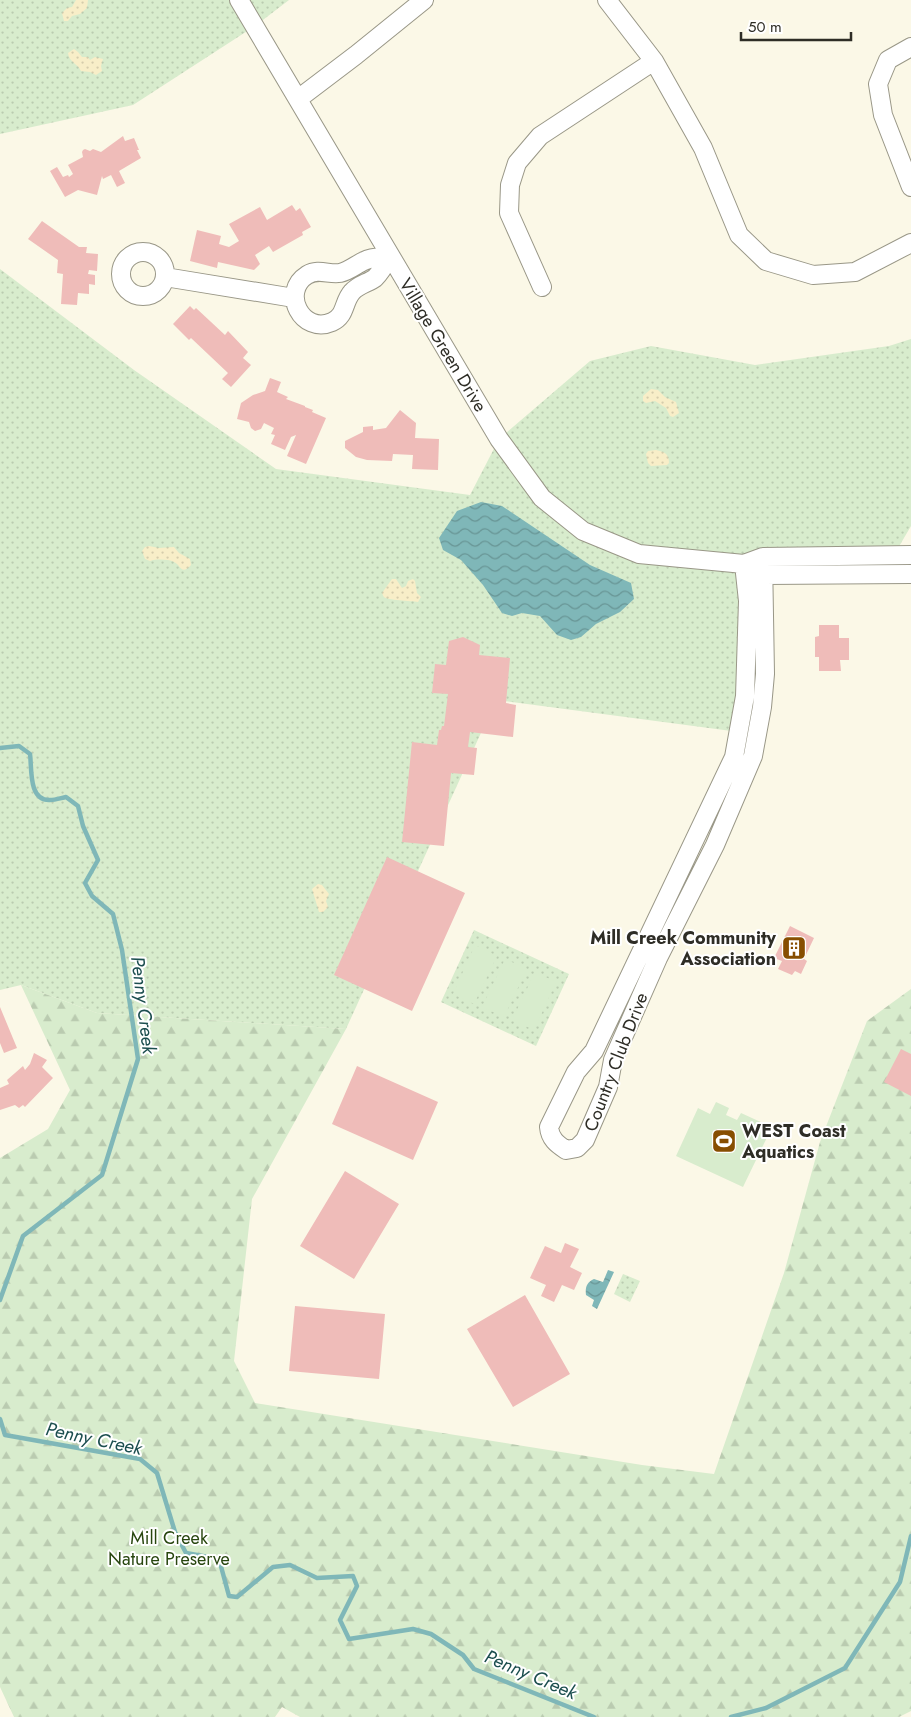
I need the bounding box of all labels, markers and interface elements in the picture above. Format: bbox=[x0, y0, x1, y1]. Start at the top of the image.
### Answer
scale bar bbox=[741, 10, 851, 42]
text: 50 m bbox=[748, 16, 782, 38]
street label: Village Green Drive bbox=[393, 273, 493, 417]
place label: Mill Creek Community Association bbox=[590, 925, 777, 972]
building icon: Mill Creek Community Association bbox=[781, 935, 807, 961]
water label: Penny Creek bbox=[124, 955, 163, 1056]
street label: Country Club Drive bbox=[578, 989, 654, 1135]
place label: WEST Coast Aquatics bbox=[741, 1118, 846, 1165]
sports icon: WEST Coast Aquatics bbox=[711, 1128, 737, 1154]
water label: Penny Creek bbox=[43, 1415, 145, 1462]
park label: Mill Creek Nature Preserve bbox=[108, 1525, 230, 1572]
water label: Penny Creek bbox=[480, 1643, 582, 1706]

